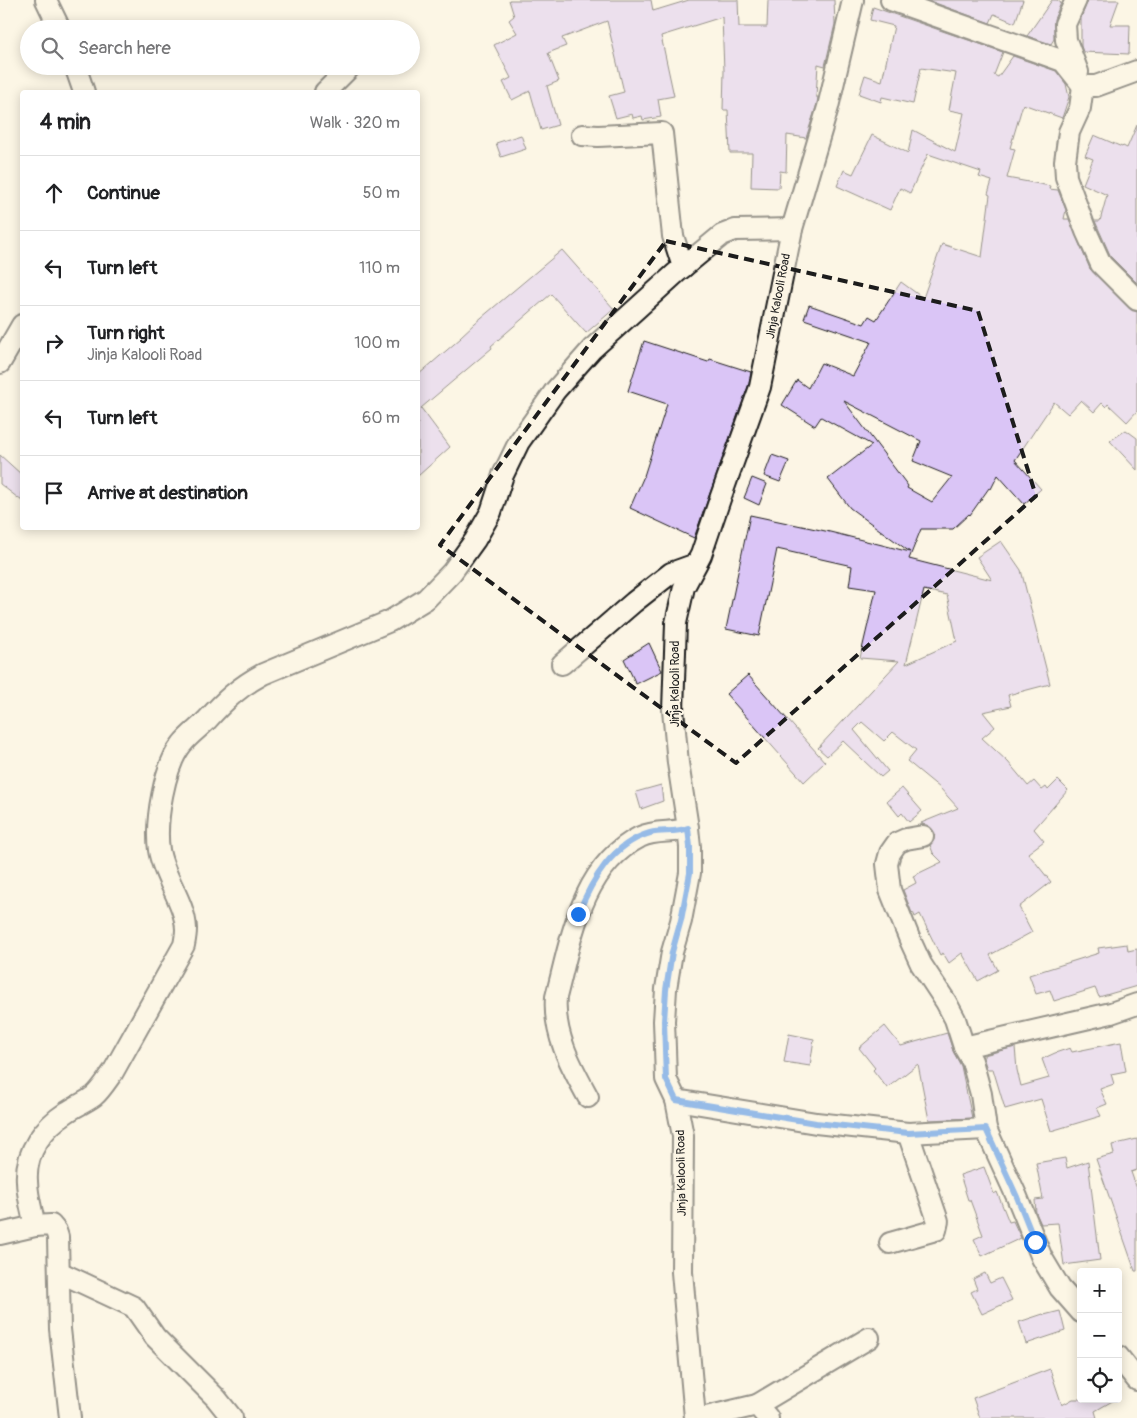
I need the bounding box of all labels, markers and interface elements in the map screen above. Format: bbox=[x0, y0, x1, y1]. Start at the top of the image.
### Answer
search box bbox=[20, 20, 420, 75]
icon: search bbox=[38, 34, 66, 62]
text: Search here bbox=[78, 36, 171, 60]
text: 4 min bbox=[40, 109, 91, 136]
text: Walk · 320 m bbox=[310, 113, 400, 133]
icon: ahead bbox=[40, 179, 68, 207]
text: Continue bbox=[87, 181, 160, 205]
text: 50 m bbox=[363, 183, 400, 203]
street label: Jinja Kalooli Road bbox=[763, 252, 794, 340]
icon: left bbox=[40, 254, 68, 282]
text: Turn left bbox=[87, 256, 157, 280]
text: 110 m bbox=[359, 258, 400, 278]
text: Turn right bbox=[87, 321, 165, 345]
icon: right bbox=[40, 329, 68, 357]
text: 100 m bbox=[354, 333, 400, 353]
text: Jinja Kalooli Road bbox=[87, 345, 202, 365]
icon: left bbox=[40, 404, 68, 432]
text: Turn left bbox=[87, 406, 157, 430]
text: 60 m bbox=[362, 408, 400, 428]
icon: arrive bbox=[40, 479, 68, 507]
text: Arrive at destination bbox=[87, 481, 248, 505]
street label: Jinja Kalooli Road bbox=[668, 641, 683, 727]
route end bbox=[567, 903, 590, 926]
street label: Jinja Kalooli Road bbox=[673, 1129, 690, 1216]
route start bbox=[1024, 1231, 1047, 1254]
map controls bbox=[1077, 1268, 1122, 1403]
button: + bbox=[1077, 1268, 1122, 1313]
button: − bbox=[1077, 1313, 1122, 1358]
button: locate bbox=[1077, 1358, 1122, 1403]

